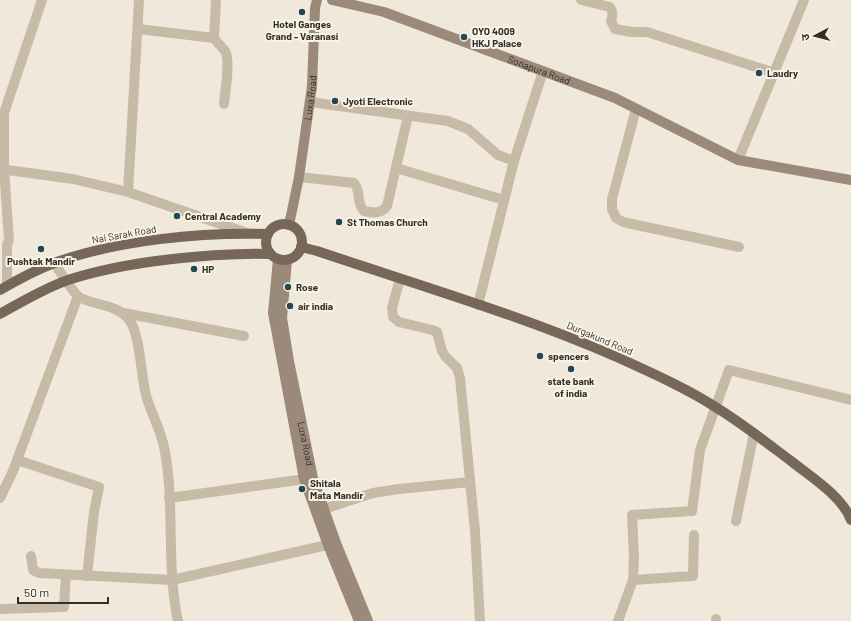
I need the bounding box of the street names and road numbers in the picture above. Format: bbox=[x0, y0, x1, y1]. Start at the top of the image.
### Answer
street label: Sonapura Road bbox=[506, 53, 572, 87]
street label: Luxa Road bbox=[301, 75, 318, 121]
street label: Nai Sarak Road bbox=[91, 222, 157, 246]
street label: Durgakund Road bbox=[565, 319, 635, 357]
street label: Luxa Road bbox=[296, 420, 316, 467]

